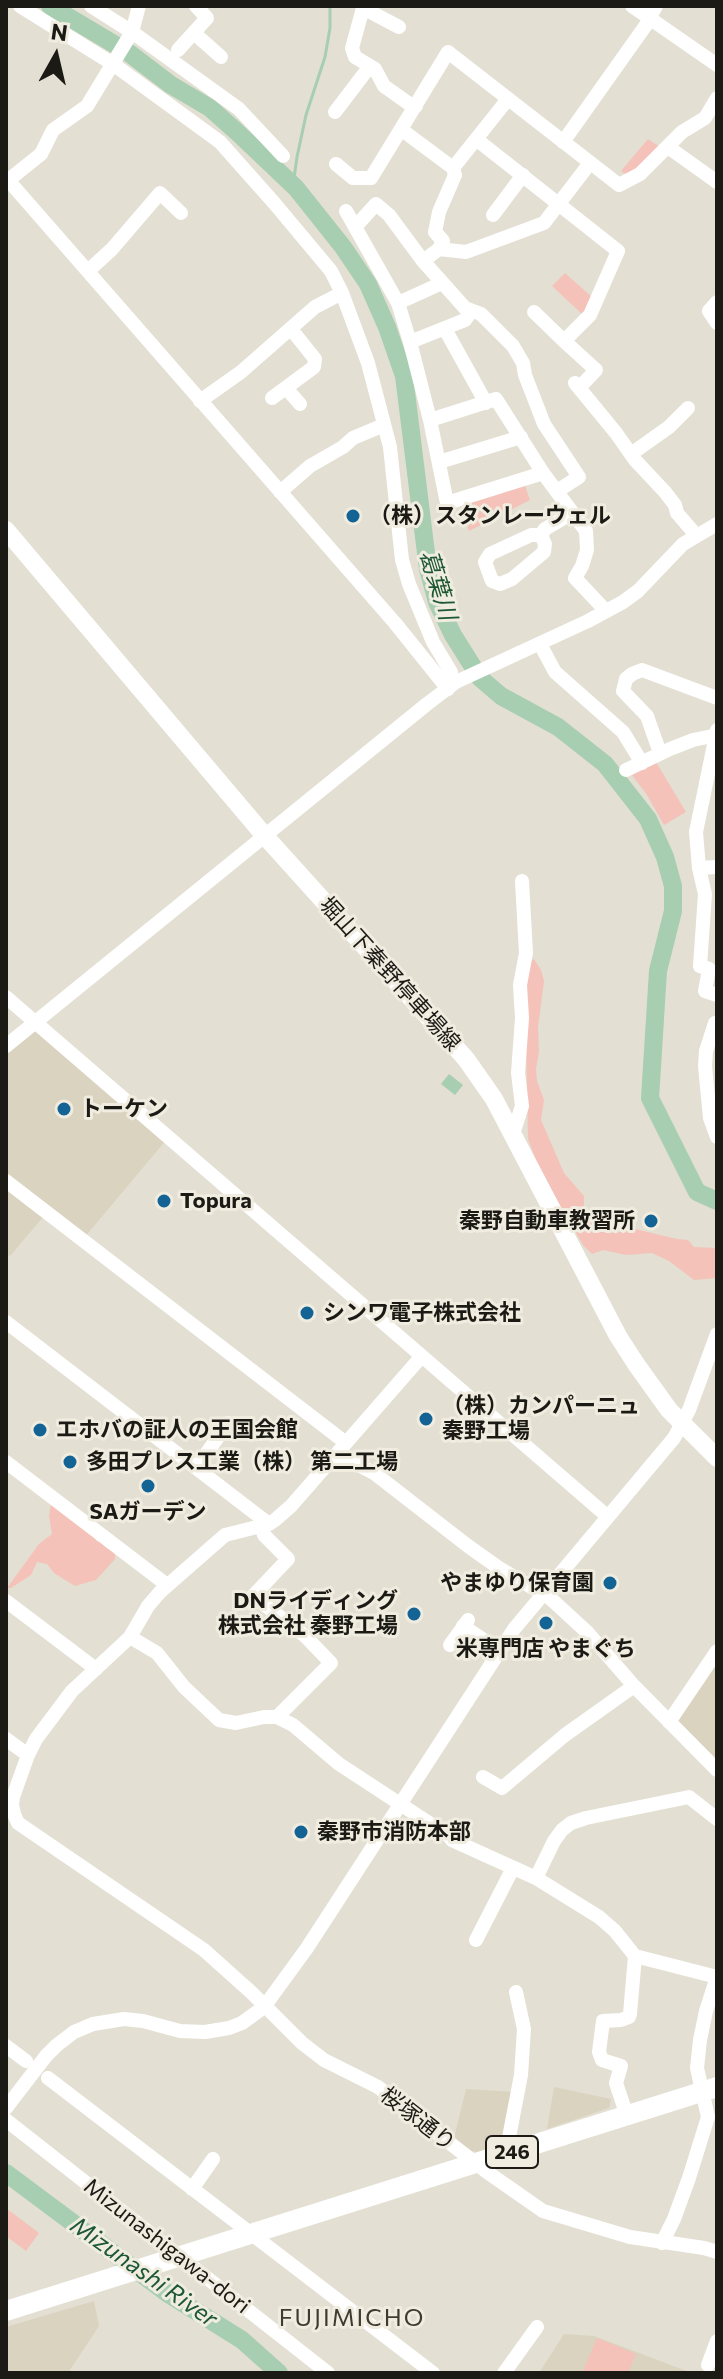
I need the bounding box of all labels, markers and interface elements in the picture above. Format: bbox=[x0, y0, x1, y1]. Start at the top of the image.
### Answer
north arrow bbox=[16, 16, 96, 96]
text: N bbox=[49, 17, 69, 46]
place label: （株）スタンレーウェル bbox=[369, 503, 611, 529]
marker: （株）スタンレーウェル bbox=[344, 507, 362, 525]
water label: 葛葉川 bbox=[414, 546, 462, 624]
street label: 堀山下秦野停車場線 bbox=[314, 892, 466, 1056]
place label: トーケン bbox=[80, 1096, 168, 1122]
marker: トーケン bbox=[55, 1100, 73, 1118]
place label: Topura bbox=[180, 1188, 252, 1214]
marker: Topura bbox=[155, 1192, 173, 1210]
place label: 秦野自動車教習所 bbox=[459, 1208, 635, 1234]
marker: 秦野自動車教習所 bbox=[642, 1212, 660, 1230]
place label: シンワ電子株式会社 bbox=[323, 1300, 521, 1326]
marker: シンワ電子株式会社 bbox=[298, 1304, 316, 1322]
place label: （株）カンパーニュ 秦野工場 bbox=[442, 1393, 640, 1444]
marker: （株）カンパーニュ 秦野工場 bbox=[417, 1410, 435, 1428]
place label: エホバの証人の王国会館 bbox=[56, 1417, 298, 1443]
marker: エホバの証人の王国会館 bbox=[31, 1421, 49, 1439]
place label: 多田プレス工業（株） 第二工場 bbox=[86, 1449, 398, 1475]
marker: 多田プレス工業（株） 第二工場 bbox=[61, 1453, 79, 1471]
marker: SAガーデン bbox=[139, 1477, 157, 1495]
place label: SAガーデン bbox=[89, 1499, 207, 1525]
place label: やまゆり保育園 bbox=[440, 1570, 594, 1596]
marker: やまゆり保育園 bbox=[601, 1574, 619, 1592]
place label: DNライディング 株式会社 秦野工場 bbox=[218, 1588, 398, 1640]
marker: DNライディング 株式会社 秦野工場 bbox=[405, 1605, 423, 1623]
marker: 米専門店 やまぐち bbox=[537, 1614, 555, 1632]
place label: 米専門店 やまぐち bbox=[456, 1636, 636, 1662]
place label: 秦野市消防本部 bbox=[317, 1819, 471, 1845]
marker: 秦野市消防本部 bbox=[292, 1823, 310, 1841]
street label: 桜塚通り bbox=[375, 2082, 461, 2156]
road number: 246 bbox=[486, 2136, 538, 2168]
street label: Mizunashigawa-dori bbox=[79, 2173, 255, 2319]
water label: Mizunashi River bbox=[65, 2211, 223, 2333]
district label: FUJIMICHO bbox=[279, 2304, 425, 2332]

